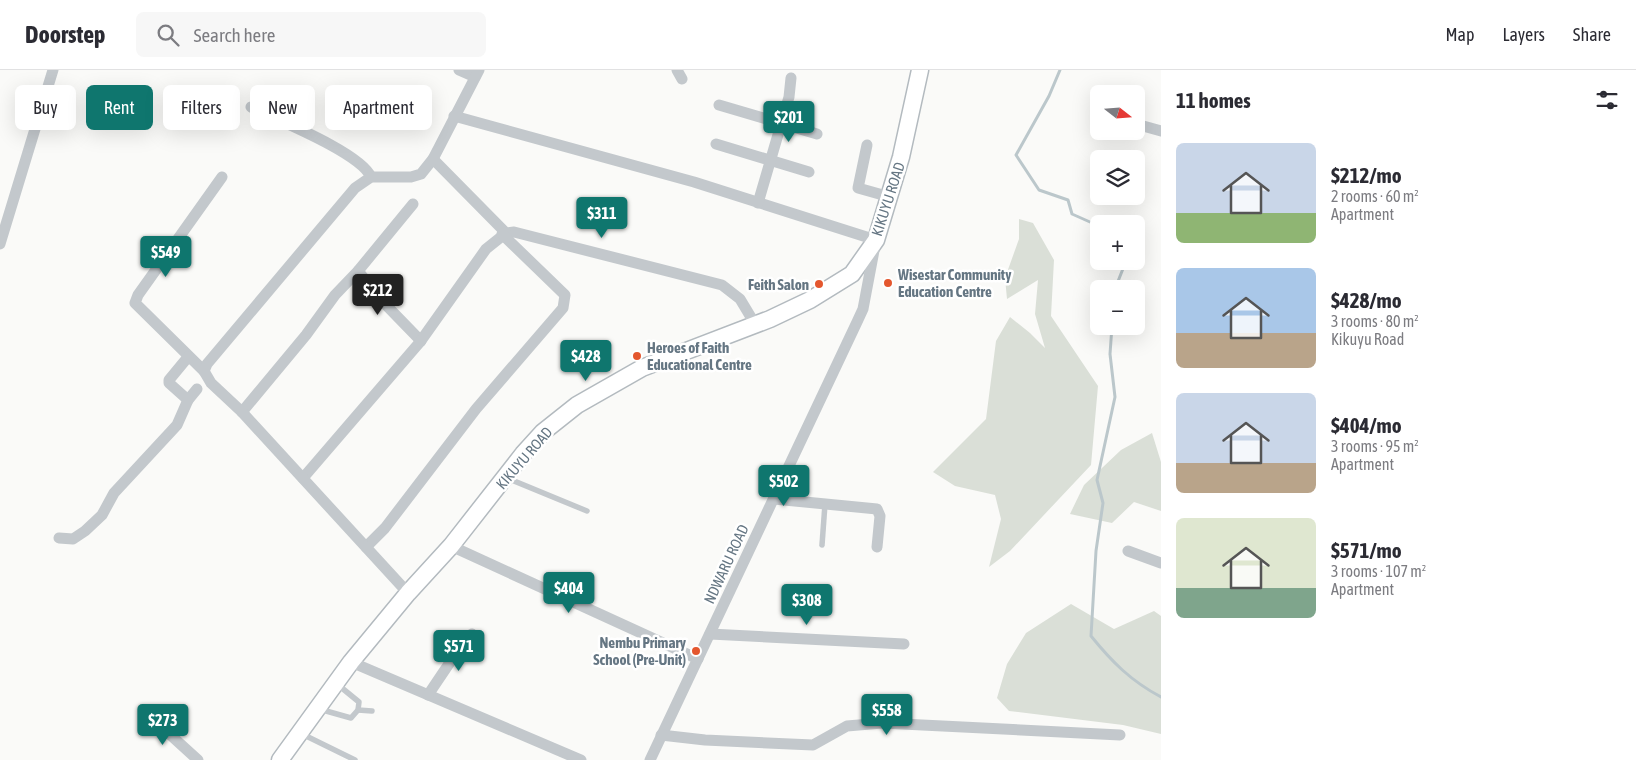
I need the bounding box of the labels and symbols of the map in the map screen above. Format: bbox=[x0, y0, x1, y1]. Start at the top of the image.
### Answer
north arrow bbox=[1090, 85, 1145, 140]
pin: $201 bbox=[759, 100, 819, 143]
street label: KIKUYU ROAD bbox=[868, 160, 908, 238]
pin: $311 bbox=[572, 196, 632, 239]
pin: $549 bbox=[136, 236, 196, 278]
place label: Wisestar Community Education Centre bbox=[897, 266, 1012, 300]
pin: $212 bbox=[348, 274, 408, 316]
place label: Feith Salon bbox=[748, 276, 809, 293]
marker: Wisestar Community Education Centre bbox=[882, 277, 894, 289]
marker: Feith Salon bbox=[813, 278, 825, 290]
place label: Heroes of Faith Educational Centre bbox=[647, 339, 752, 373]
pin: $428 bbox=[556, 340, 616, 382]
marker: Heroes of Faith Educational Centre bbox=[631, 350, 643, 362]
street label: KIKUYU ROAD bbox=[492, 423, 556, 493]
pin: $502 bbox=[754, 464, 814, 507]
street label: NDWARU ROAD bbox=[700, 522, 752, 606]
pin: $404 bbox=[539, 572, 599, 614]
pin: $308 bbox=[777, 584, 837, 626]
pin: $571 bbox=[429, 630, 489, 672]
place label: Nembu Primary School (Pre-Unit) bbox=[593, 634, 687, 668]
marker: Nembu Primary School (Pre-Unit) bbox=[690, 645, 702, 657]
pin: $558 bbox=[857, 694, 917, 736]
pin: $273 bbox=[133, 704, 193, 746]

